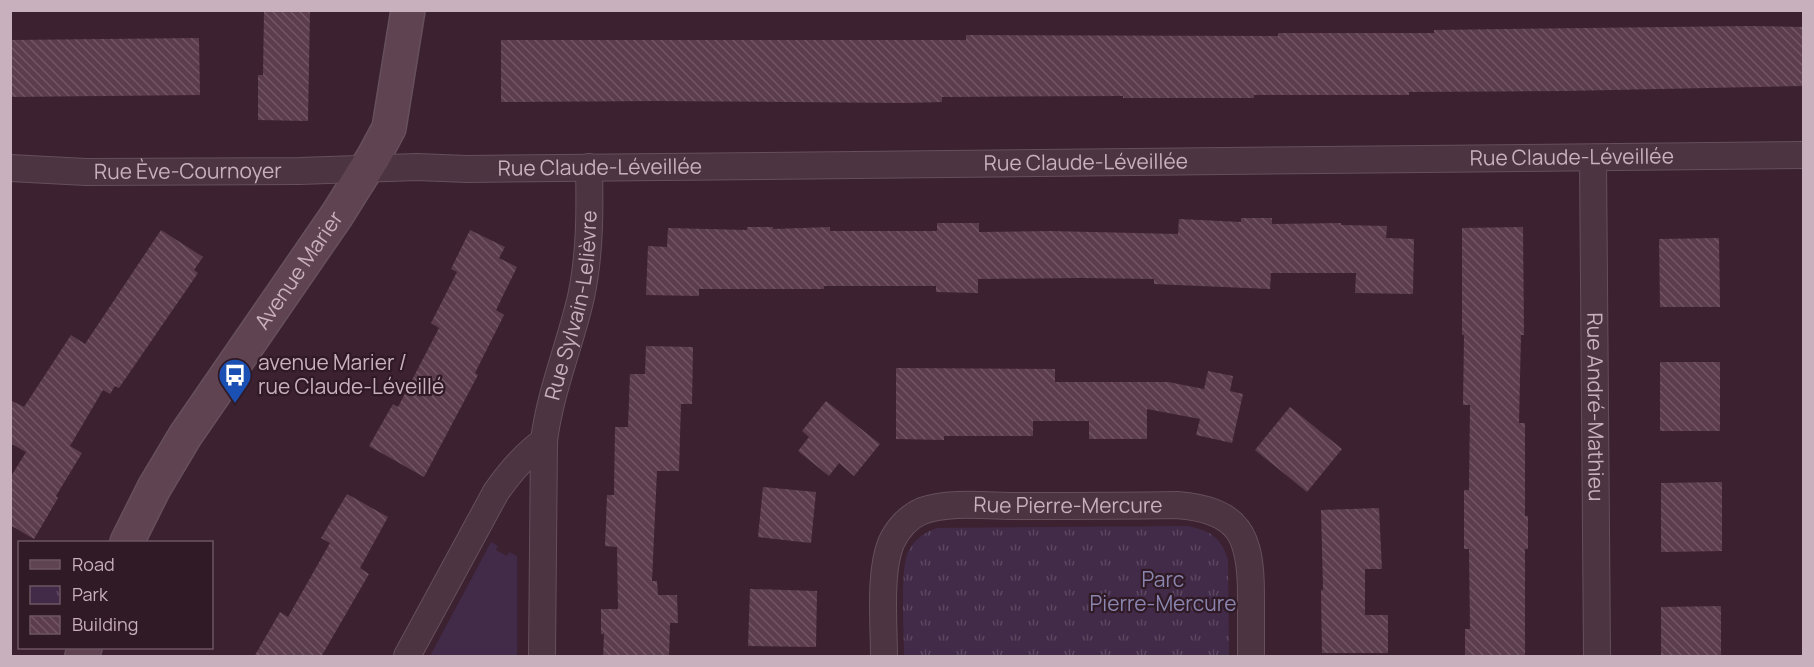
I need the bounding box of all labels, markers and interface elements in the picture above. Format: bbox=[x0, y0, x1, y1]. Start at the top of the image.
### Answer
street label: Rue Claude-Léveillée bbox=[1469, 141, 1674, 172]
street label: Rue Claude-Léveillée bbox=[983, 146, 1188, 177]
street label: Rue Claude-Léveillée bbox=[497, 152, 702, 182]
street label: Rue Ève-Cournoyer bbox=[94, 156, 282, 185]
street label: Avenue Marier bbox=[248, 205, 349, 334]
street label: Rue Sylvain-Lelièvre bbox=[537, 210, 602, 403]
street label: Rue André-Mathieu bbox=[1581, 312, 1611, 502]
place label: avenue Marier / rue Claude-Léveillé bbox=[258, 348, 444, 400]
bus stop icon: avenue Marier / rue Claude-Léveillé bbox=[217, 357, 253, 404]
street label: Rue Pierre-Mercure bbox=[973, 490, 1163, 519]
legend bbox=[18, 541, 213, 649]
text: Road bbox=[72, 552, 115, 576]
park label: Parc Pierre-Mercure bbox=[1090, 565, 1236, 617]
text: Park bbox=[72, 582, 109, 606]
text: Building bbox=[72, 612, 138, 636]

